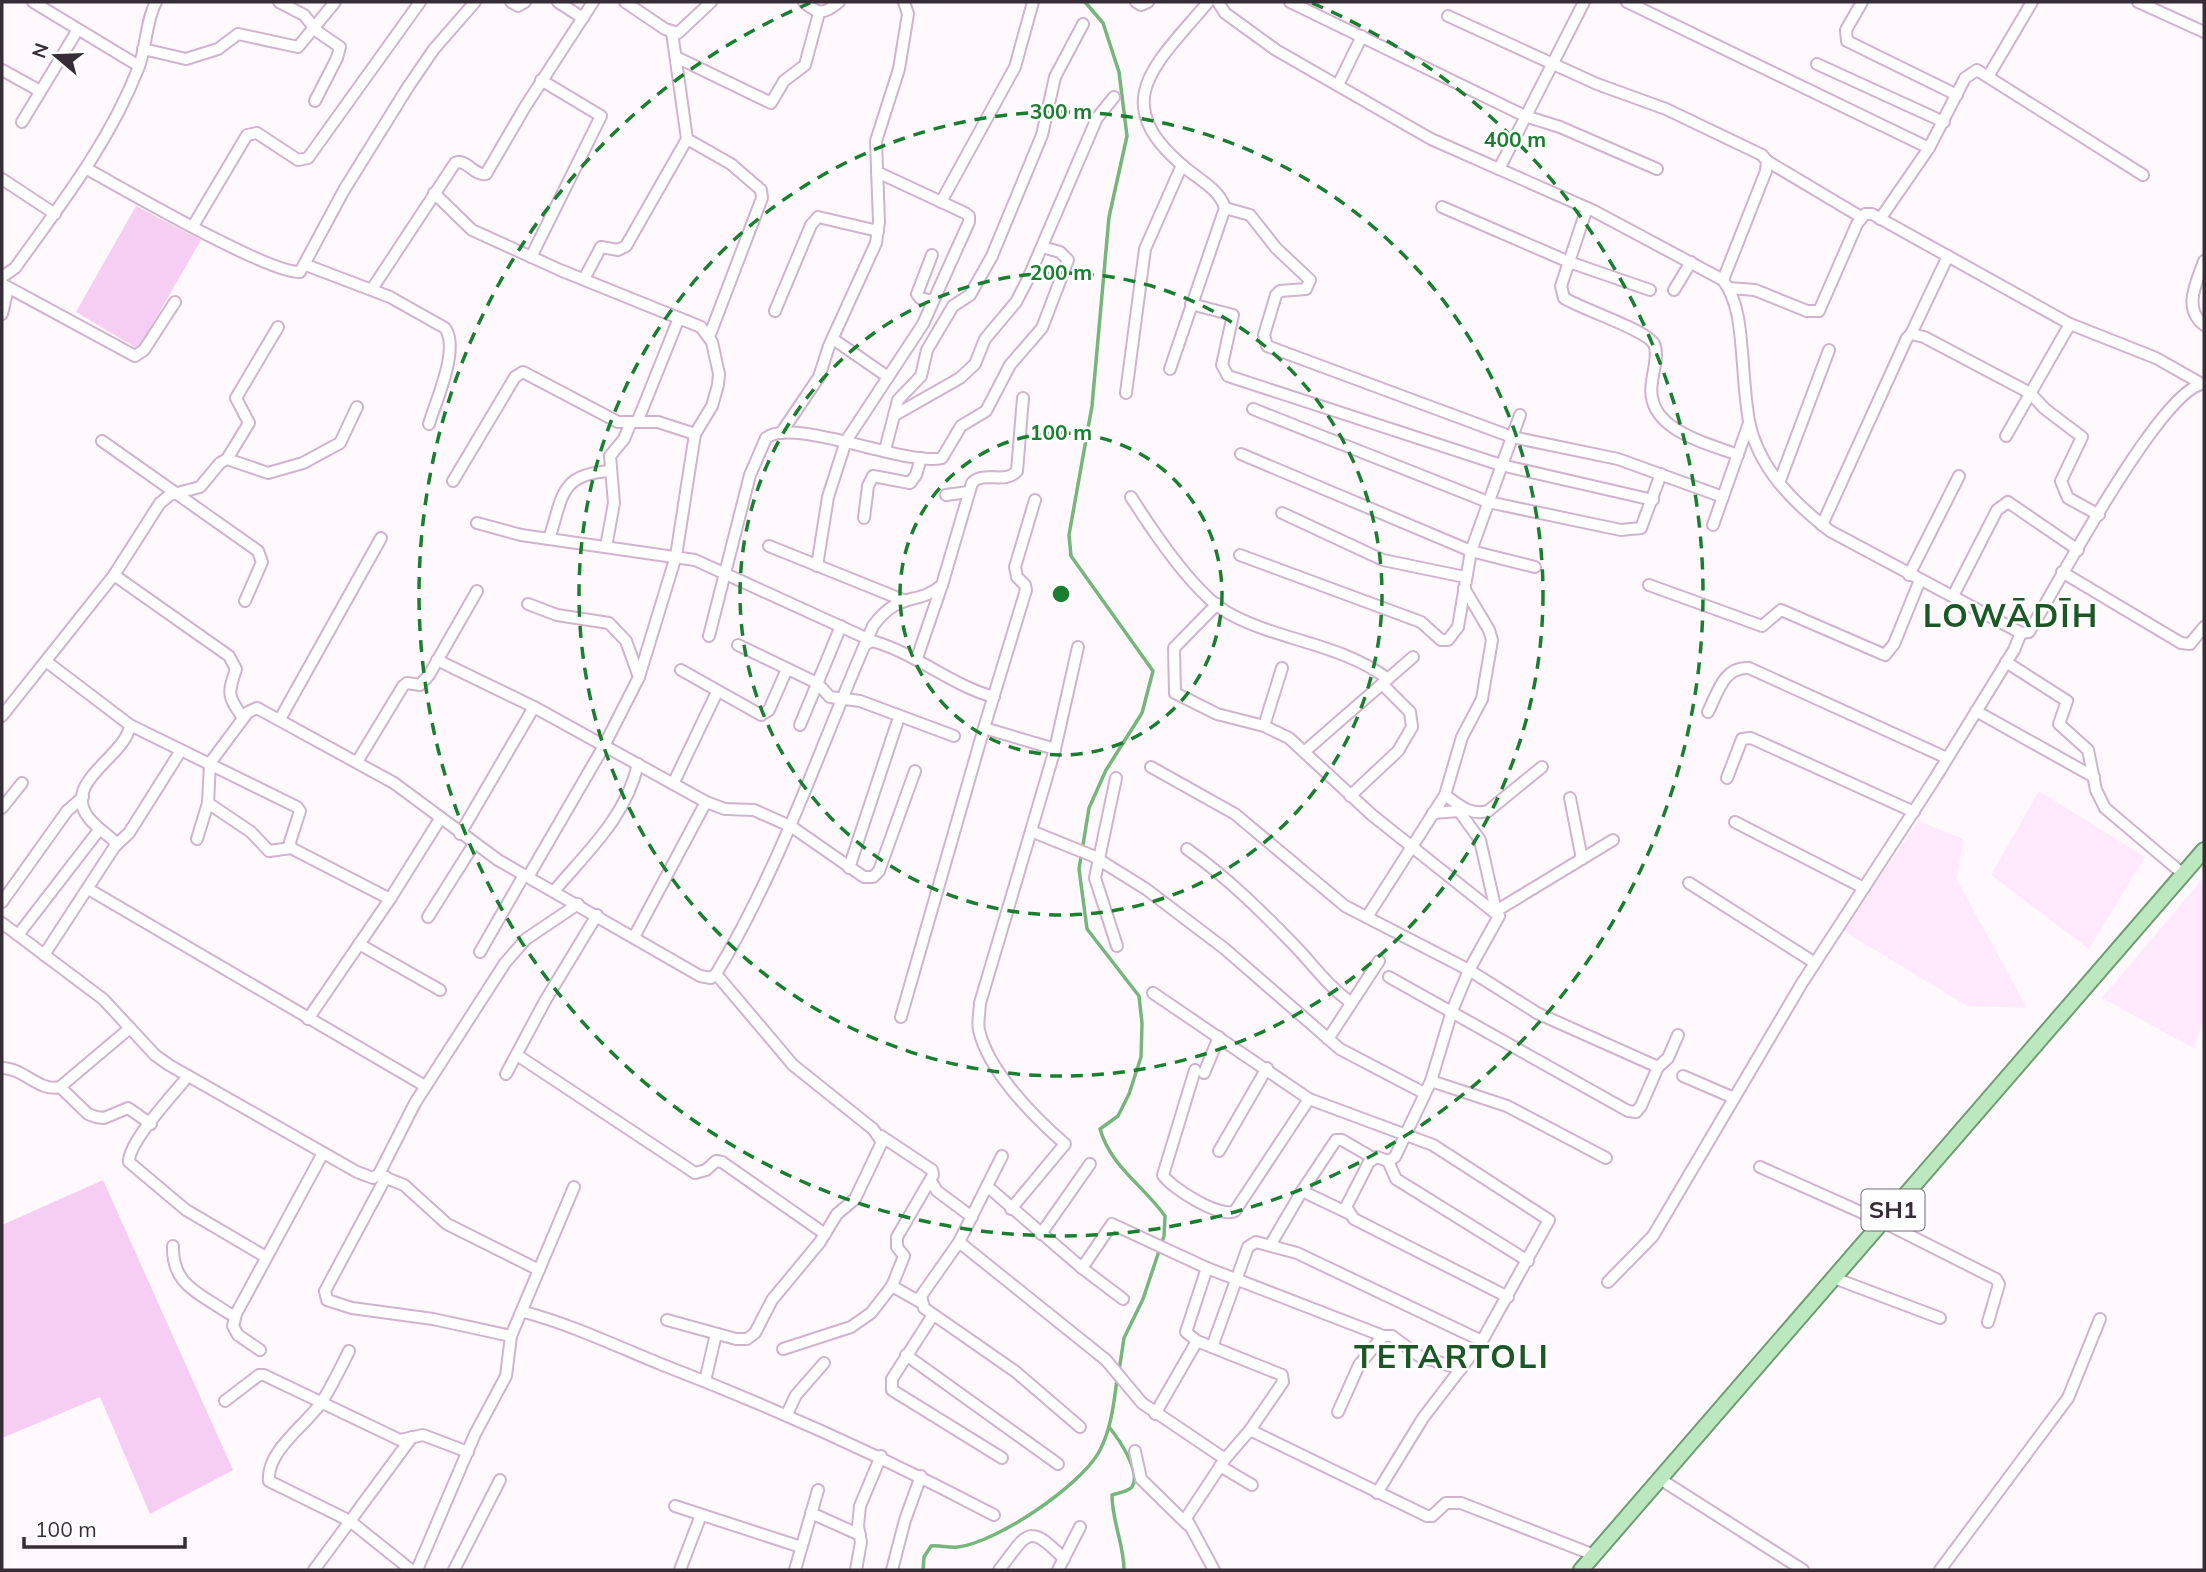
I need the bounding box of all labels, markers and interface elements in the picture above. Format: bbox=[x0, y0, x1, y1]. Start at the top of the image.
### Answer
north arrow bbox=[21, 21, 91, 91]
text: N bbox=[26, 40, 54, 61]
text: 300 m bbox=[1030, 98, 1092, 124]
text: 400 m bbox=[1484, 126, 1546, 152]
text: 200 m bbox=[1030, 259, 1092, 285]
text: 100 m bbox=[1030, 419, 1092, 445]
centre of rings bbox=[1049, 582, 1073, 606]
district label: LOWĀDĪH bbox=[1923, 594, 2099, 635]
road number: SH1 bbox=[1862, 1190, 1924, 1230]
district label: TETARTOLI bbox=[1354, 1335, 1550, 1376]
scale bar bbox=[24, 1506, 186, 1550]
text: 100 m bbox=[35, 1516, 97, 1542]

